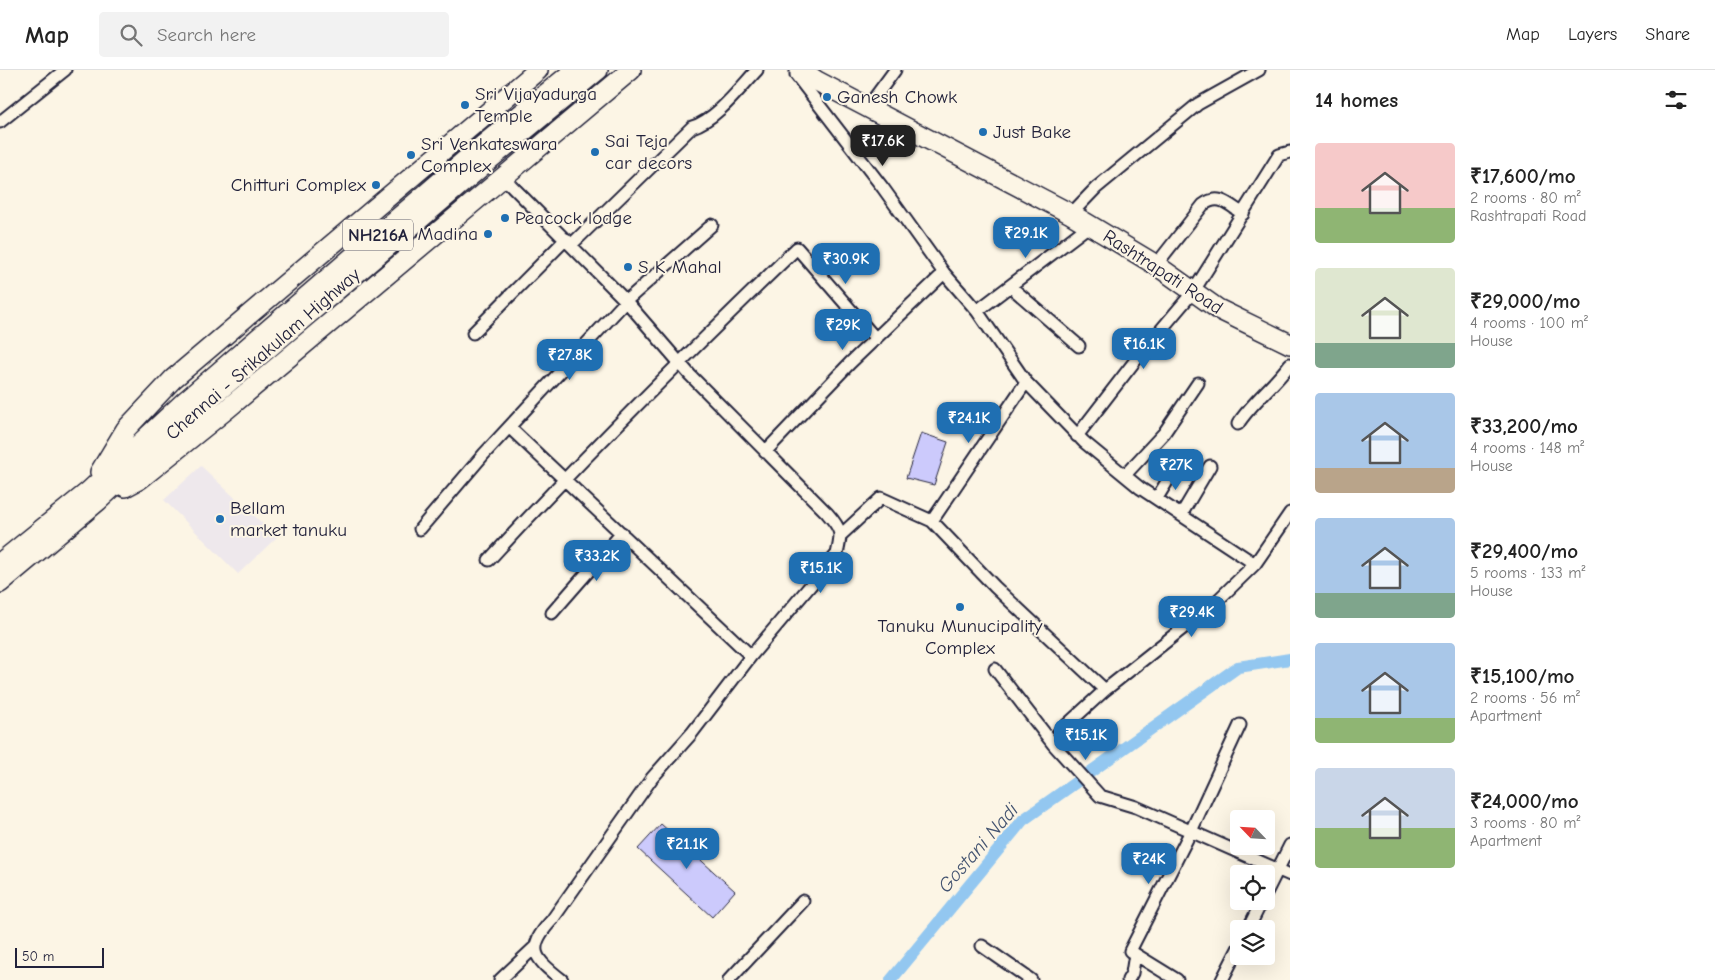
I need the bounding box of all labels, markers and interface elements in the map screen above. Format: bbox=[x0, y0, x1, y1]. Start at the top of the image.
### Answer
search box bbox=[99, 12, 449, 57]
text: Map bbox=[25, 21, 69, 49]
icon: search bbox=[117, 21, 145, 49]
text: Search here bbox=[157, 24, 256, 46]
text: Map bbox=[1506, 24, 1540, 45]
text: Layers bbox=[1568, 24, 1617, 45]
text: Share bbox=[1645, 24, 1690, 45]
place label: Sri Vijayadurga Temple bbox=[475, 83, 597, 127]
place label: Ganesh Chowk bbox=[837, 86, 958, 108]
icon: filters bbox=[1662, 86, 1690, 114]
text: 14 homes bbox=[1315, 88, 1398, 112]
marker: Ganesh Chowk bbox=[821, 91, 833, 103]
marker: Sri Vijayadurga Temple bbox=[459, 99, 471, 111]
place label: Just Bake bbox=[993, 121, 1071, 143]
pin: ₹17.6K bbox=[842, 124, 924, 167]
marker: Just Bake bbox=[977, 126, 989, 138]
place label: Sai Teja car decors bbox=[605, 130, 692, 174]
text: ₹17.6K bbox=[862, 132, 904, 150]
place label: Sri Venkateswara Complex bbox=[421, 133, 557, 177]
marker: Sai Teja car decors bbox=[589, 146, 601, 158]
marker: Sri Venkateswara Complex bbox=[405, 149, 417, 161]
icon: home bbox=[1355, 163, 1415, 223]
text: ₹17,600/mo bbox=[1470, 164, 1576, 188]
place label: Chitturi Complex bbox=[231, 174, 367, 196]
marker: Chitturi Complex bbox=[370, 179, 382, 191]
text: 2 rooms · 80 m² bbox=[1470, 189, 1581, 207]
place label: Peacock lodge bbox=[515, 207, 632, 229]
text: Rashtrapati Road bbox=[1470, 207, 1587, 225]
marker: Peacock lodge bbox=[499, 212, 511, 224]
pin: ₹29.1K bbox=[985, 216, 1067, 259]
road number: NH216A bbox=[343, 220, 413, 250]
place label: Madina bbox=[418, 223, 478, 245]
text: ₹29.1K bbox=[1004, 224, 1048, 242]
street label: Rashtrapati Road bbox=[1099, 225, 1227, 319]
marker: Madina bbox=[482, 228, 494, 240]
pin: ₹30.9K bbox=[805, 242, 887, 285]
text: ₹30.9K bbox=[823, 250, 869, 268]
place label: S K Mahal bbox=[638, 256, 722, 278]
marker: S K Mahal bbox=[622, 261, 634, 273]
street label: Chennai - Srikakulam Highway bbox=[161, 263, 365, 444]
icon: home bbox=[1355, 288, 1415, 348]
text: ₹29,000/mo bbox=[1470, 289, 1580, 313]
pin: ₹29K bbox=[813, 308, 873, 351]
text: 4 rooms · 100 m² bbox=[1470, 314, 1588, 332]
text: ₹29K bbox=[826, 316, 860, 334]
pin: ₹16.1K bbox=[1103, 328, 1185, 370]
text: House bbox=[1470, 332, 1513, 350]
text: ₹16.1K bbox=[1123, 335, 1165, 353]
pin: ₹27.8K bbox=[529, 338, 611, 381]
text: ₹27.8K bbox=[548, 346, 592, 364]
pin: ₹24.1K bbox=[928, 402, 1010, 444]
text: ₹24.1K bbox=[948, 409, 990, 427]
icon: home bbox=[1355, 413, 1415, 473]
text: ₹33,200/mo bbox=[1470, 414, 1578, 438]
text: 4 rooms · 148 m² bbox=[1470, 439, 1584, 457]
pin: ₹27K bbox=[1146, 448, 1206, 491]
text: ₹27K bbox=[1159, 456, 1193, 474]
text: House bbox=[1470, 457, 1513, 475]
place label: Bellam market tanuku bbox=[230, 497, 347, 541]
marker: Bellam market tanuku bbox=[214, 513, 226, 525]
icon: home bbox=[1355, 538, 1415, 598]
text: ₹29,400/mo bbox=[1470, 539, 1578, 563]
pin: ₹33.2K bbox=[556, 540, 638, 582]
text: ₹33.2K bbox=[575, 547, 619, 565]
pin: ₹15.1K bbox=[780, 552, 862, 594]
text: ₹15.1K bbox=[800, 559, 842, 577]
text: 5 rooms · 133 m² bbox=[1470, 564, 1586, 582]
text: House bbox=[1470, 582, 1513, 600]
pin: ₹29.4K bbox=[1151, 596, 1233, 638]
marker: Tanuku Munucipality Complex bbox=[954, 601, 966, 613]
text: ₹29.4K bbox=[1170, 603, 1214, 621]
place label: Tanuku Munucipality Complex bbox=[877, 615, 1043, 659]
icon: home bbox=[1355, 663, 1415, 723]
text: ₹15,100/mo bbox=[1470, 664, 1574, 688]
text: 2 rooms · 56 m² bbox=[1470, 689, 1580, 707]
text: Apartment bbox=[1470, 707, 1542, 725]
pin: ₹15.1K bbox=[1045, 718, 1127, 761]
text: ₹15.1K bbox=[1065, 726, 1107, 744]
icon: home bbox=[1355, 788, 1415, 848]
text: ₹24,000/mo bbox=[1470, 789, 1579, 813]
water label: Gostani Nadi bbox=[933, 798, 1023, 897]
north arrow bbox=[1230, 810, 1275, 855]
map controls bbox=[1230, 810, 1275, 965]
text: 3 rooms · 80 m² bbox=[1470, 814, 1580, 832]
pin: ₹21.1K bbox=[646, 828, 728, 870]
text: Apartment bbox=[1470, 832, 1542, 850]
text: ₹21.1K bbox=[666, 835, 708, 853]
pin: ₹24K bbox=[1119, 842, 1179, 885]
text: ₹24K bbox=[1132, 850, 1166, 868]
button: locate bbox=[1230, 865, 1275, 910]
button: layers bbox=[1230, 920, 1275, 965]
scale bar bbox=[15, 945, 104, 968]
text: 50 m bbox=[22, 948, 54, 965]

